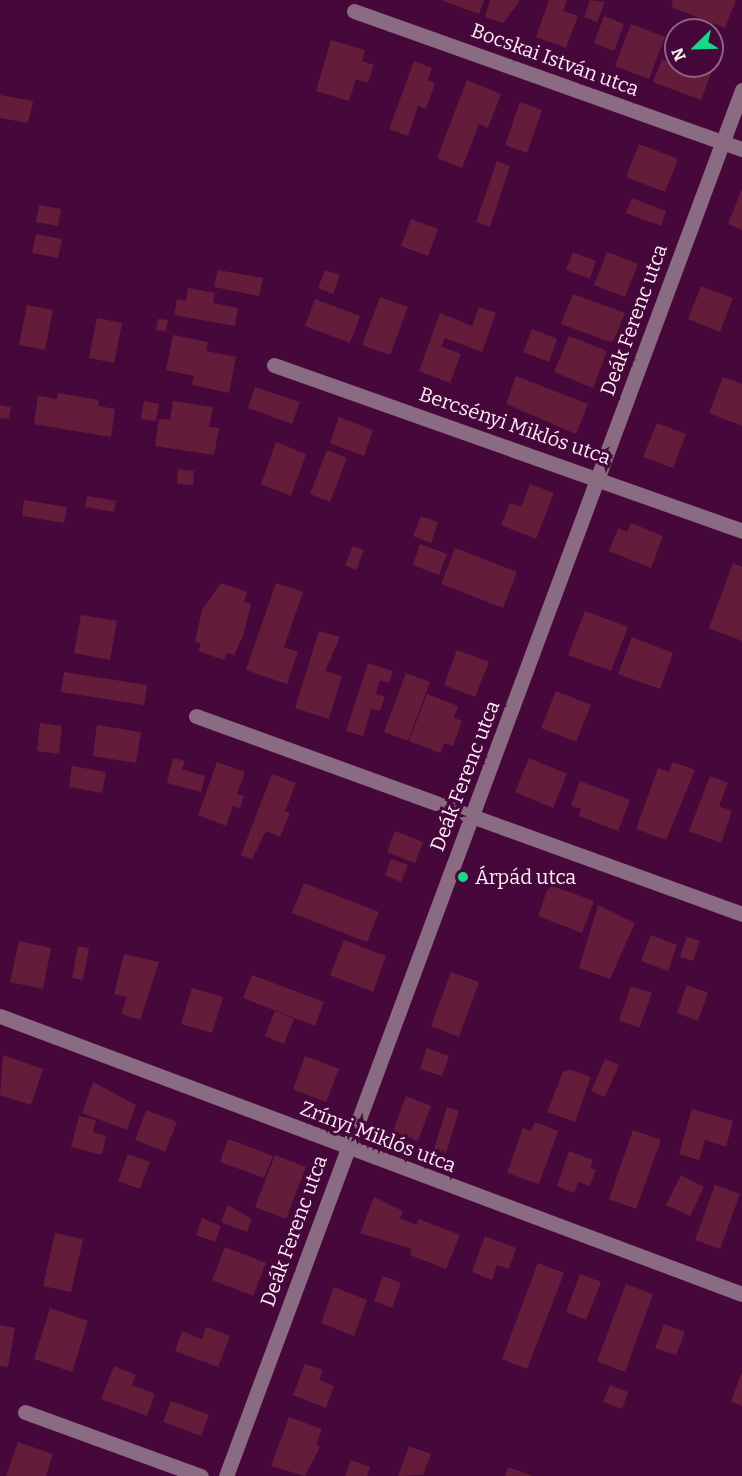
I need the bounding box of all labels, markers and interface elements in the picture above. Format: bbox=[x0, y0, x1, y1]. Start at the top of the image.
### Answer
street label: Bocskai István utca bbox=[468, 18, 642, 102]
north arrow bbox=[664, 18, 724, 78]
text: N bbox=[668, 45, 690, 64]
street label: Deák Ferenc utca bbox=[596, 241, 672, 399]
street label: Bercsényi Miklós utca bbox=[416, 382, 614, 470]
street label: Deák Ferenc utca bbox=[425, 697, 505, 855]
place label: Árpád utca bbox=[475, 865, 576, 889]
marker: Árpád utca bbox=[456, 870, 470, 884]
street label: Zrínyi Miklós utca bbox=[297, 1096, 459, 1178]
street label: Deák Ferenc utca bbox=[256, 1152, 332, 1310]

